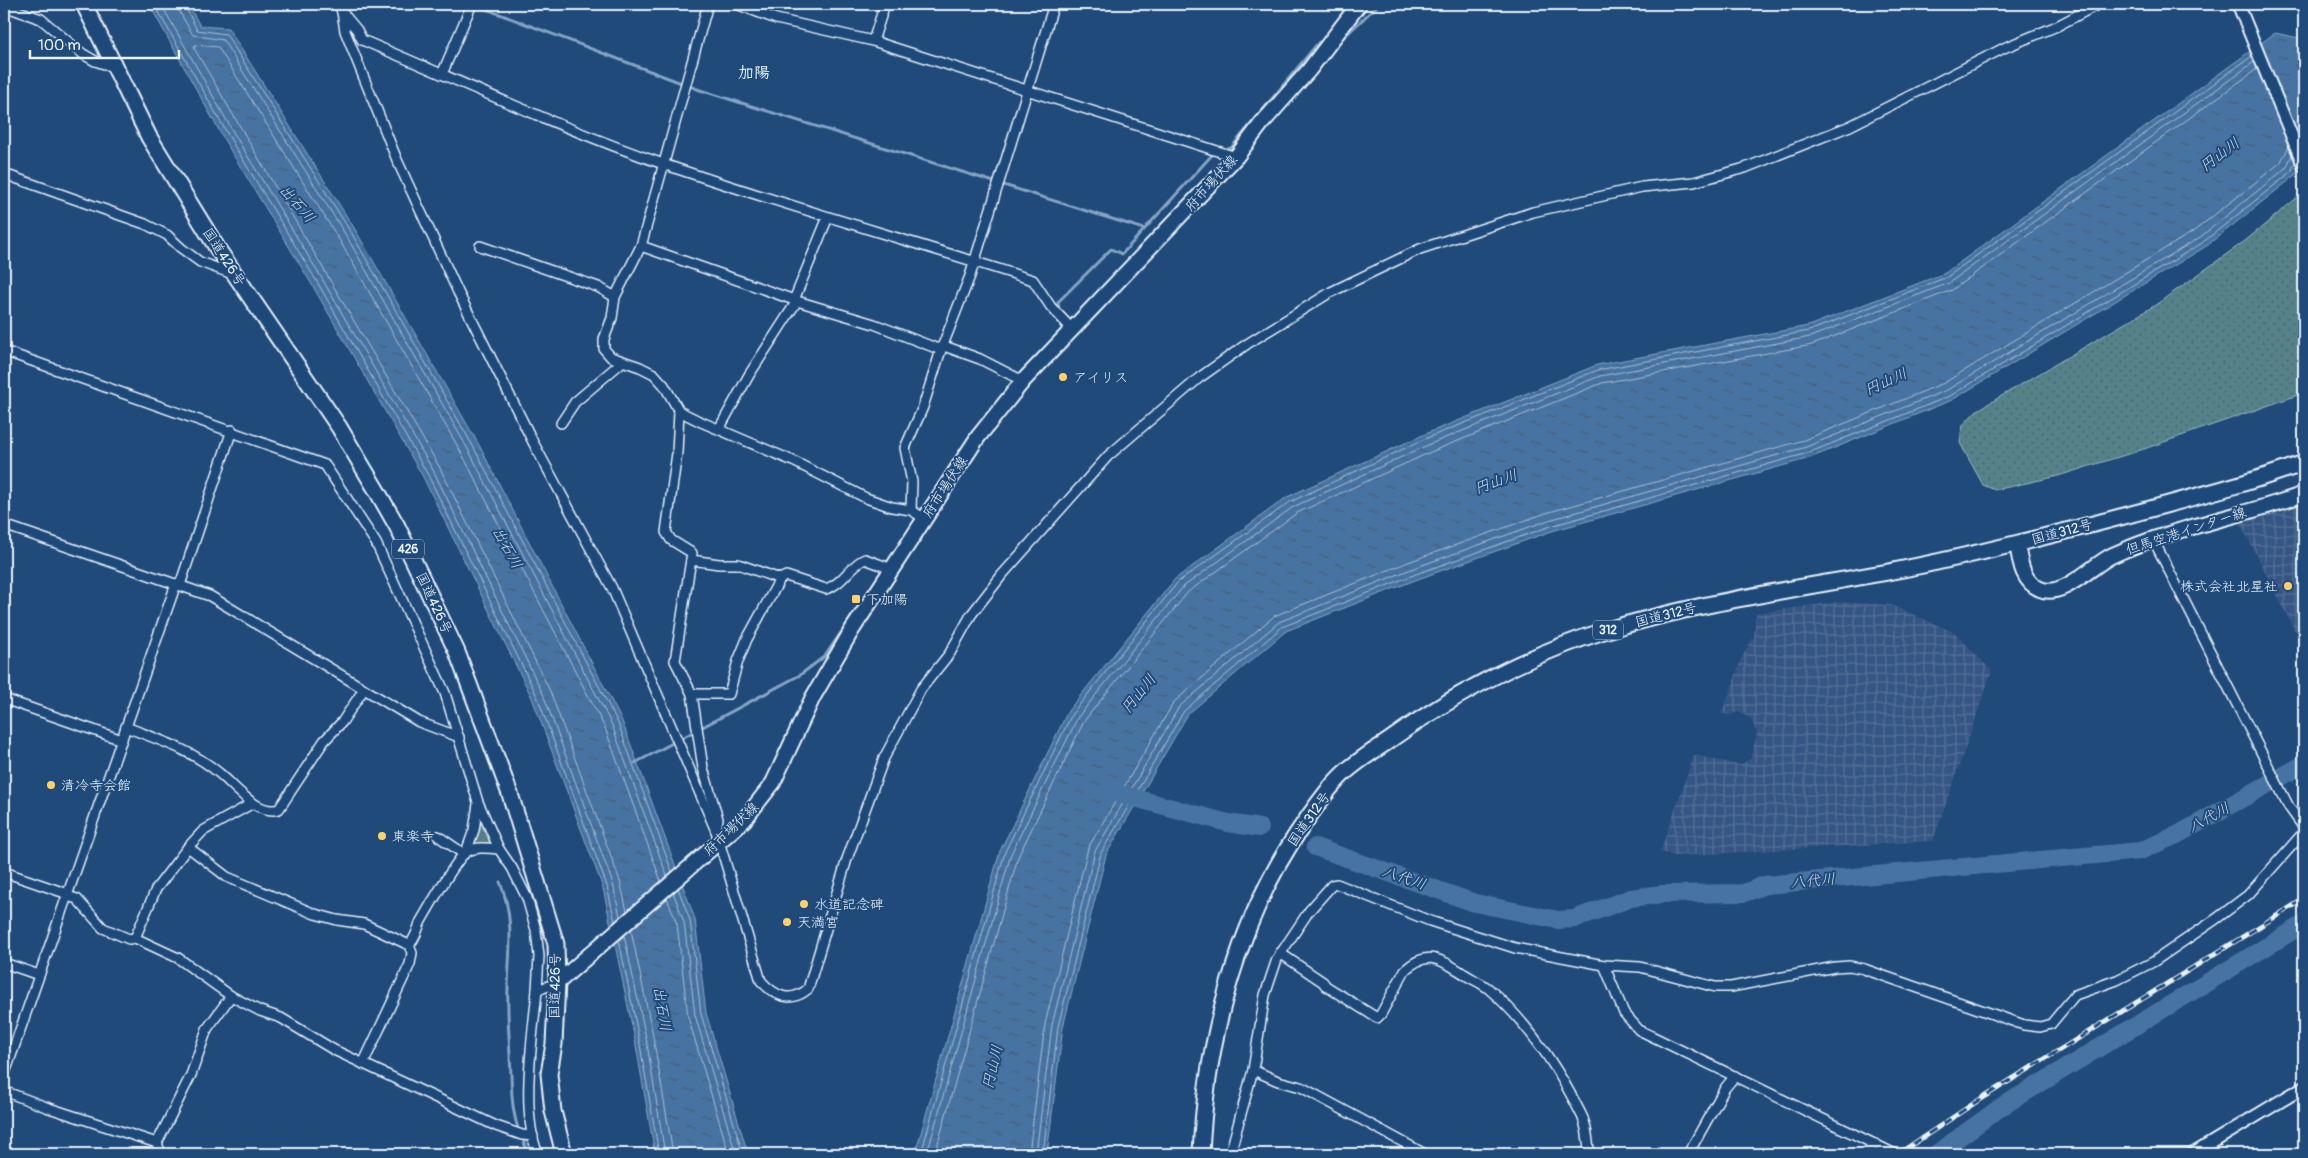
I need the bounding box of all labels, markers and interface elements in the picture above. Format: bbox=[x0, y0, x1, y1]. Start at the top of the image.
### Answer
scale bar bbox=[30, 28, 179, 60]
text: 100 m bbox=[38, 36, 81, 55]
district label: 加陽 bbox=[738, 63, 770, 83]
water label: 円山川 bbox=[2196, 134, 2244, 176]
street label: 府市場伏線 bbox=[1181, 151, 1241, 215]
water label: 出石川 bbox=[275, 181, 319, 227]
street label: 国道426号 bbox=[199, 225, 249, 289]
water label: 円山川 bbox=[1862, 364, 1910, 400]
place label: アイリス bbox=[1073, 369, 1128, 386]
marker: アイリス bbox=[1057, 371, 1069, 383]
street label: 府市場伏線 bbox=[919, 453, 971, 521]
water label: 円山川 bbox=[1472, 465, 1520, 499]
street label: 但馬空港インター線 bbox=[2124, 504, 2248, 558]
street label: 国道312号 bbox=[2029, 516, 2095, 548]
water label: 出石川 bbox=[488, 524, 526, 572]
road number: 426 bbox=[392, 540, 424, 558]
street label: 国道426号 bbox=[412, 569, 456, 637]
place label: 株式会社北星社 bbox=[2180, 578, 2278, 595]
marker: 株式会社北星社 bbox=[2282, 580, 2294, 592]
place label: 下加陽 bbox=[866, 591, 908, 608]
marker: 下加陽 bbox=[850, 593, 862, 605]
street label: 国道312号 bbox=[1633, 599, 1699, 631]
road number: 312 bbox=[1593, 620, 1623, 640]
water label: 円山川 bbox=[1117, 671, 1161, 717]
place label: 清冷寺会館 bbox=[61, 777, 131, 794]
marker: 清冷寺会館 bbox=[45, 779, 57, 791]
street label: 国道312号 bbox=[1284, 788, 1334, 850]
street label: 府市場伏線 bbox=[700, 799, 762, 859]
water label: 八代川 bbox=[2185, 799, 2233, 837]
place label: 東楽寺 bbox=[392, 828, 434, 845]
marker: 東楽寺 bbox=[376, 830, 388, 842]
water label: 八代川 bbox=[1380, 862, 1428, 894]
water label: 八代川 bbox=[1790, 870, 1836, 892]
place label: 水道記念碑 bbox=[814, 896, 884, 913]
marker: 水道記念碑 bbox=[798, 898, 810, 910]
place label: 天満宮 bbox=[797, 914, 839, 931]
marker: 天満宮 bbox=[781, 916, 793, 928]
street label: 国道426号 bbox=[546, 953, 564, 1019]
water label: 出石川 bbox=[649, 985, 675, 1033]
water label: 円山川 bbox=[979, 1043, 1007, 1091]

